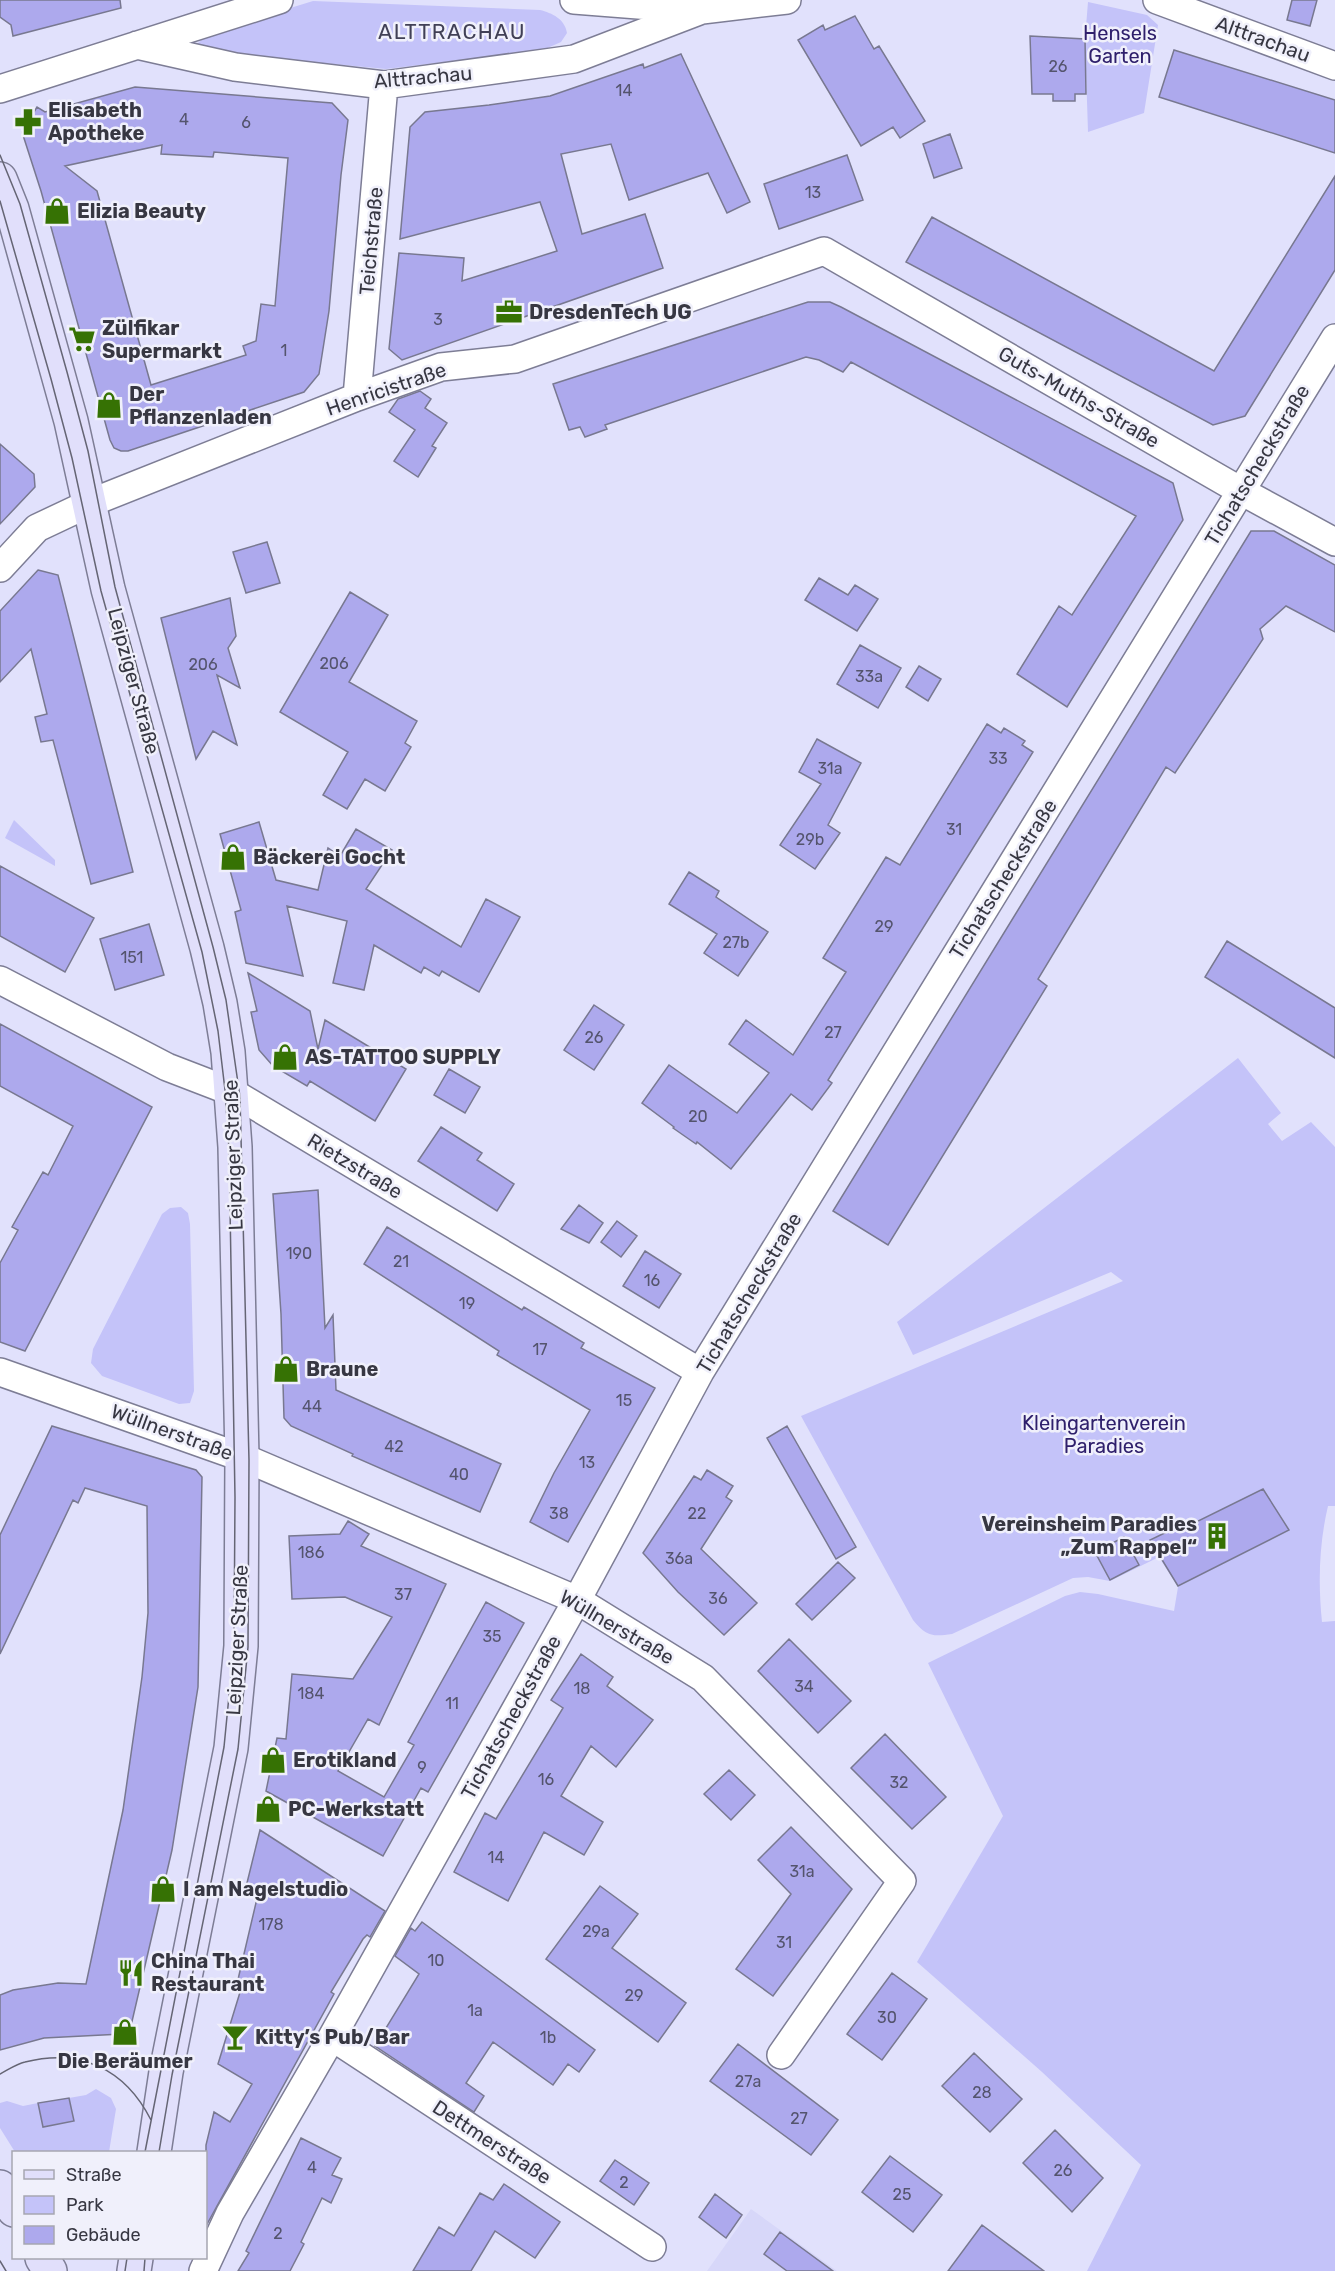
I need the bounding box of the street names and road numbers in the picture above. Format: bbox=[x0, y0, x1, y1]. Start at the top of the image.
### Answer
street label: Alttrachau bbox=[1213, 11, 1313, 67]
street label: Alttrachau bbox=[373, 61, 473, 93]
street label: Teichstraße bbox=[354, 186, 388, 296]
street label: Guts-Muths-Straße bbox=[994, 341, 1164, 453]
street label: Henricistraße bbox=[323, 357, 449, 421]
street label: Tichatscheckstraße bbox=[1199, 380, 1315, 550]
street label: Leipziger Straße bbox=[103, 605, 165, 757]
street label: Tichatscheckstraße bbox=[944, 795, 1062, 963]
street label: Leipziger Straße bbox=[218, 1079, 248, 1231]
street label: Rietzstraße bbox=[303, 1128, 407, 1204]
street label: Tichatscheckstraße bbox=[691, 1208, 807, 1378]
street label: Wüllnerstraße bbox=[108, 1399, 236, 1465]
street label: Leipziger Straße bbox=[221, 1564, 253, 1716]
street label: Wüllnerstraße bbox=[556, 1585, 678, 1669]
street label: Tichatscheckstraße bbox=[456, 1631, 566, 1803]
street label: Dettmerstraße bbox=[428, 2095, 556, 2189]

